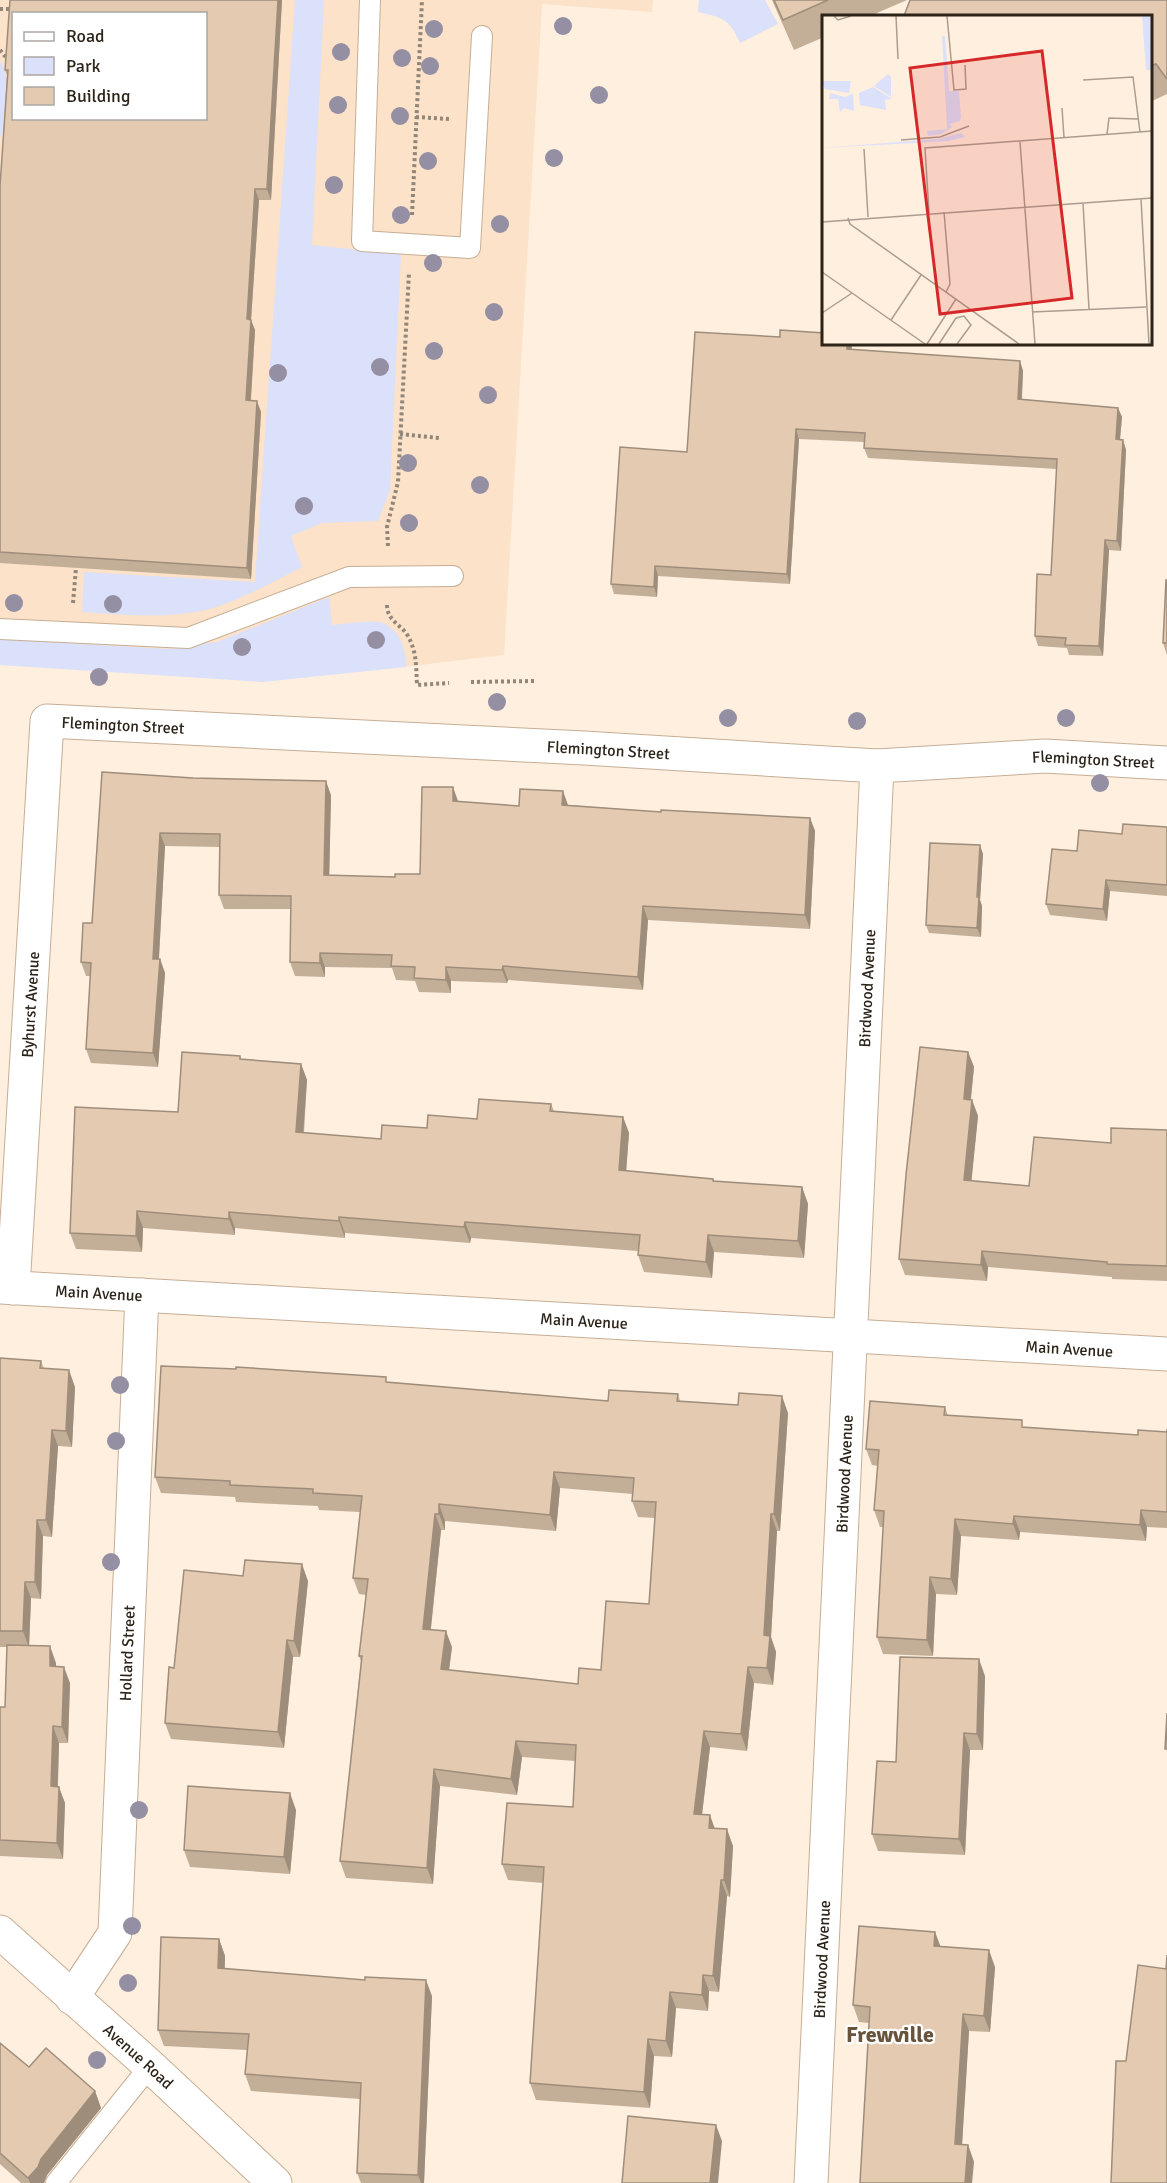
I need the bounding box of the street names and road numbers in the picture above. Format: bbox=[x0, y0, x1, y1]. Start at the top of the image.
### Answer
street label: Flemington Street bbox=[61, 713, 185, 739]
street label: Flemington Street bbox=[546, 737, 671, 764]
street label: Flemington Street bbox=[1031, 747, 1156, 773]
street label: Birdwood Avenue bbox=[855, 929, 880, 1048]
street label: Byhurst Avenue bbox=[18, 951, 44, 1058]
street label: Main Avenue bbox=[54, 1281, 143, 1306]
street label: Main Avenue bbox=[540, 1309, 628, 1334]
street label: Main Avenue bbox=[1025, 1337, 1114, 1362]
street label: Birdwood Avenue bbox=[832, 1414, 858, 1533]
street label: Hollard Street bbox=[116, 1604, 140, 1702]
street label: Birdwood Avenue bbox=[810, 1900, 835, 2019]
street label: Avenue Road bbox=[99, 2020, 177, 2094]

